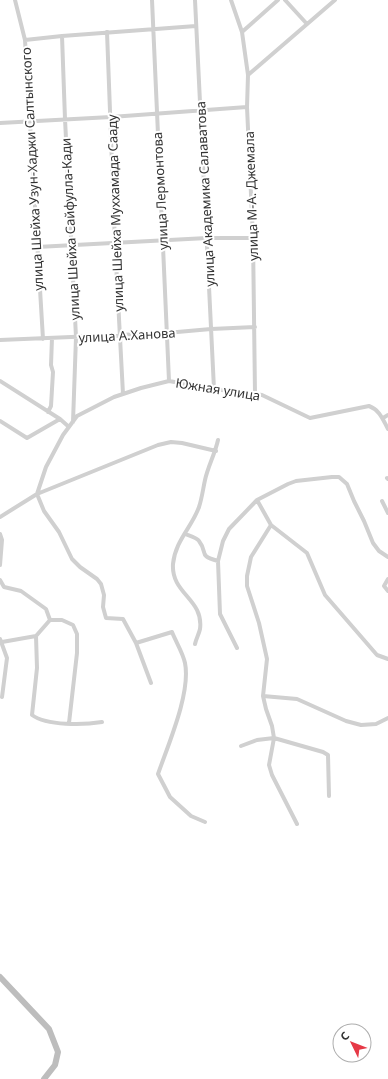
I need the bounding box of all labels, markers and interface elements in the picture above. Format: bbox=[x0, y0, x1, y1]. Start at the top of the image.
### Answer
street label: улица Шейха Узун-Хаджи Салтынского bbox=[17, 47, 47, 291]
street label: улица Академика Салаватова bbox=[191, 101, 219, 287]
street label: улица Шейха Муххамада Сааду bbox=[103, 114, 127, 312]
street label: улица Лермонтова bbox=[148, 131, 172, 251]
street label: улица М-А. Джемала bbox=[240, 131, 262, 261]
street label: улица Шейха Сайфулла-Кади bbox=[56, 137, 84, 321]
street label: улица А.Ханова bbox=[78, 323, 176, 347]
street label: Южная улица bbox=[174, 373, 262, 405]
north arrow bbox=[332, 1023, 372, 1063]
text: С bbox=[336, 1028, 352, 1044]

